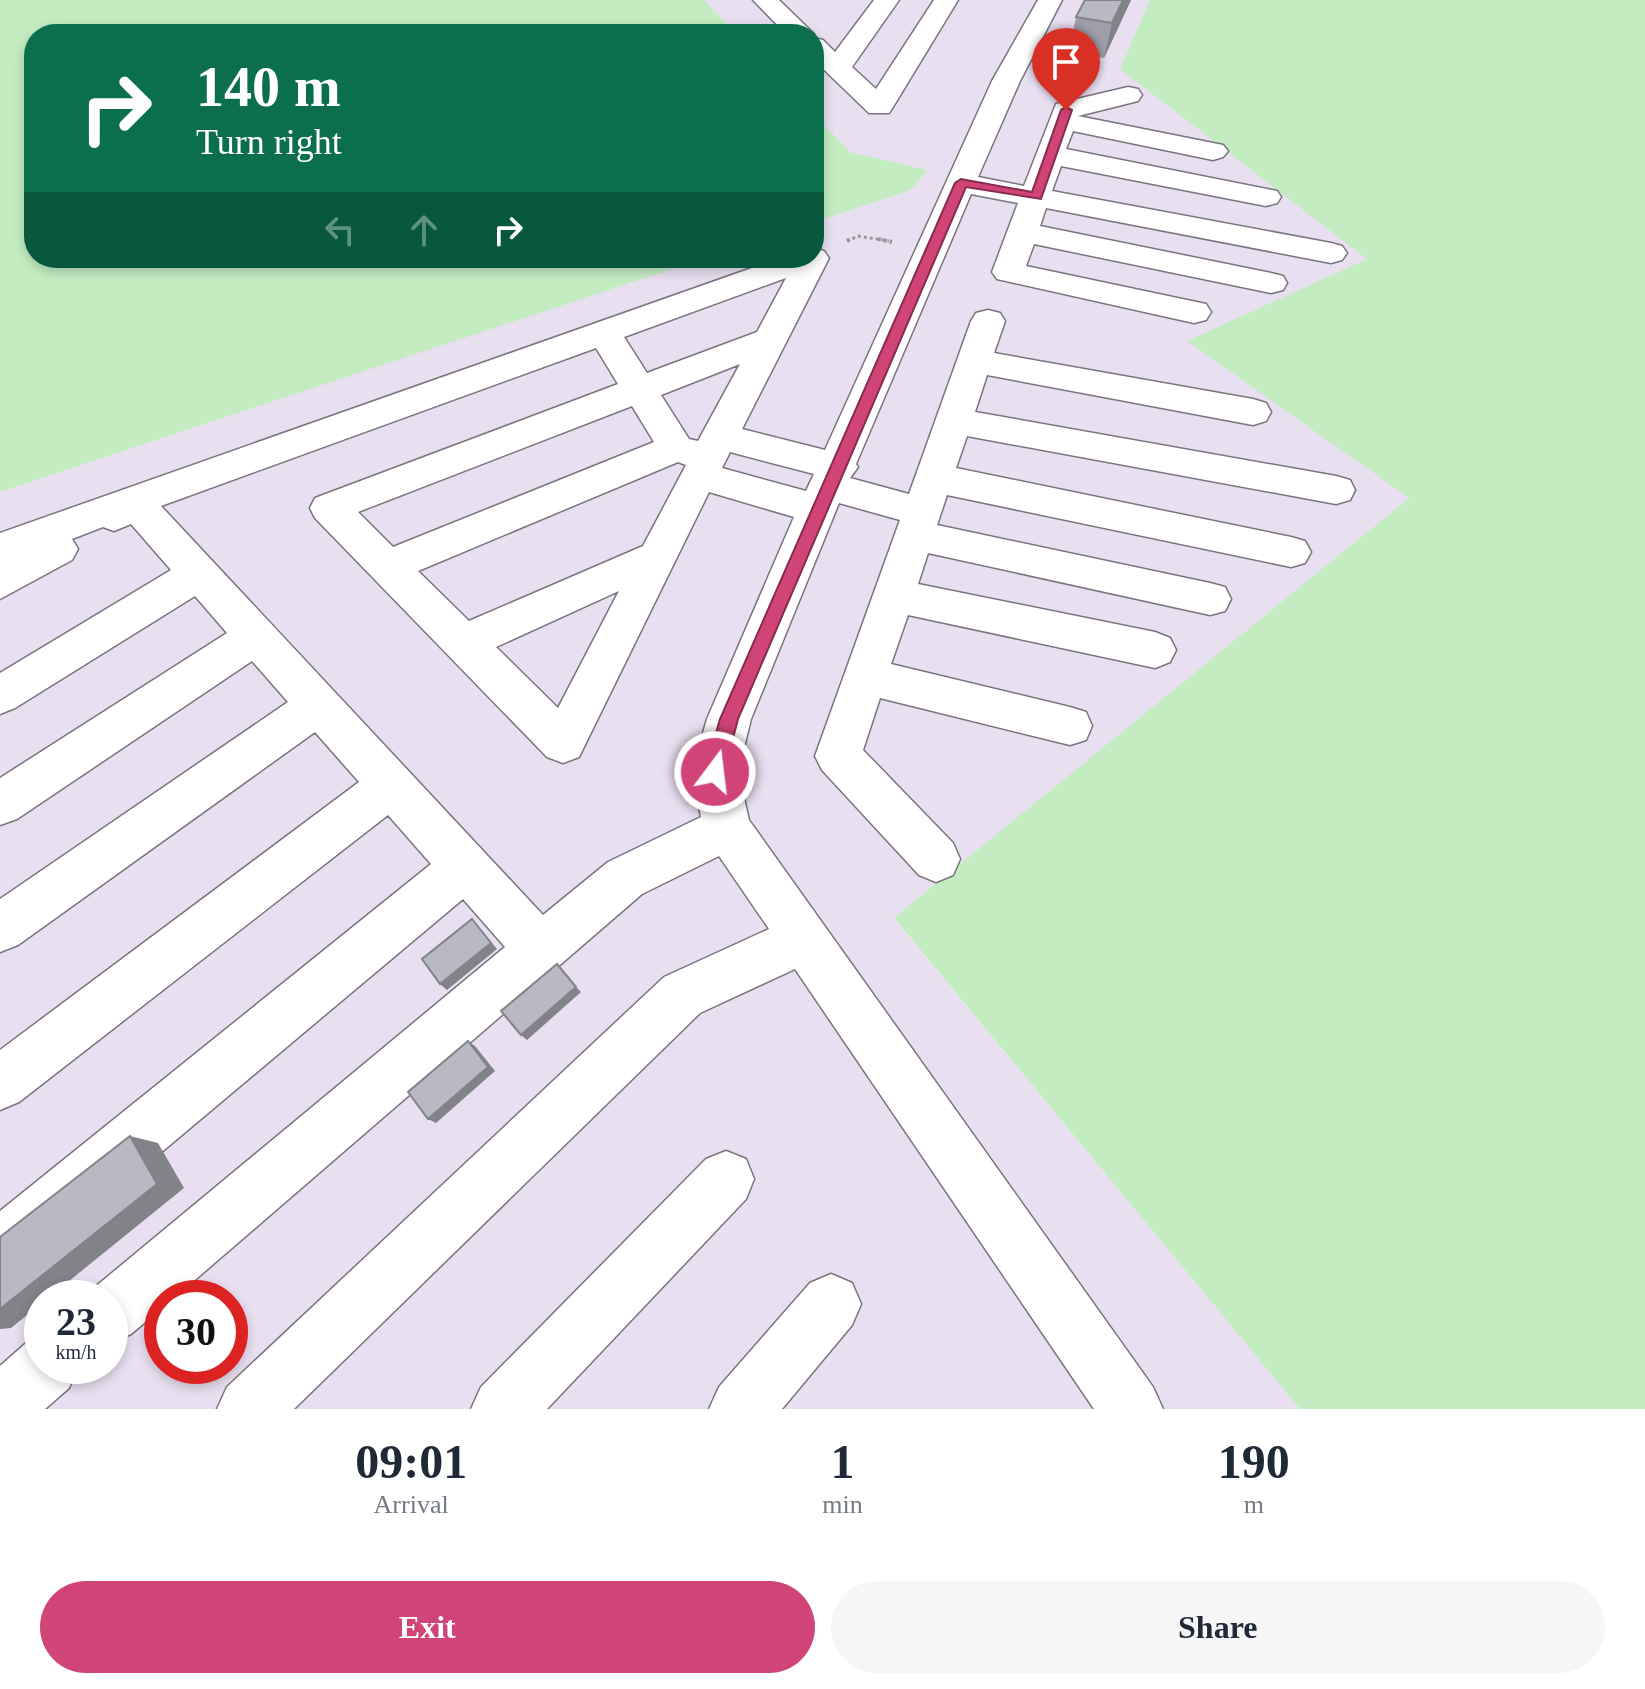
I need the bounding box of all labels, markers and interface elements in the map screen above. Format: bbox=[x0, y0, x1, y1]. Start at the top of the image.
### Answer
pin bbox=[1032, 28, 1100, 110]
icon: arrive bbox=[1044, 40, 1088, 84]
icon: right bbox=[64, 56, 168, 160]
text: 140 m bbox=[196, 56, 341, 118]
text: Turn right bbox=[196, 122, 342, 162]
icon: left bbox=[318, 208, 362, 252]
icon: ahead bbox=[402, 208, 446, 252]
icon: right bbox=[486, 208, 530, 252]
position arrow bbox=[673, 730, 757, 814]
speed limit sign: 30 bbox=[144, 1280, 248, 1384]
text: 23 bbox=[56, 1299, 96, 1344]
text: km/h bbox=[55, 1341, 97, 1363]
text: 09:01 bbox=[355, 1435, 467, 1488]
text: 1 bbox=[830, 1435, 854, 1488]
text: 190 bbox=[1218, 1435, 1290, 1488]
text: Arrival bbox=[374, 1490, 449, 1519]
text: min bbox=[822, 1490, 863, 1519]
text: m bbox=[1244, 1490, 1264, 1519]
button: Exit bbox=[40, 1581, 815, 1673]
button: Share bbox=[831, 1581, 1605, 1673]

